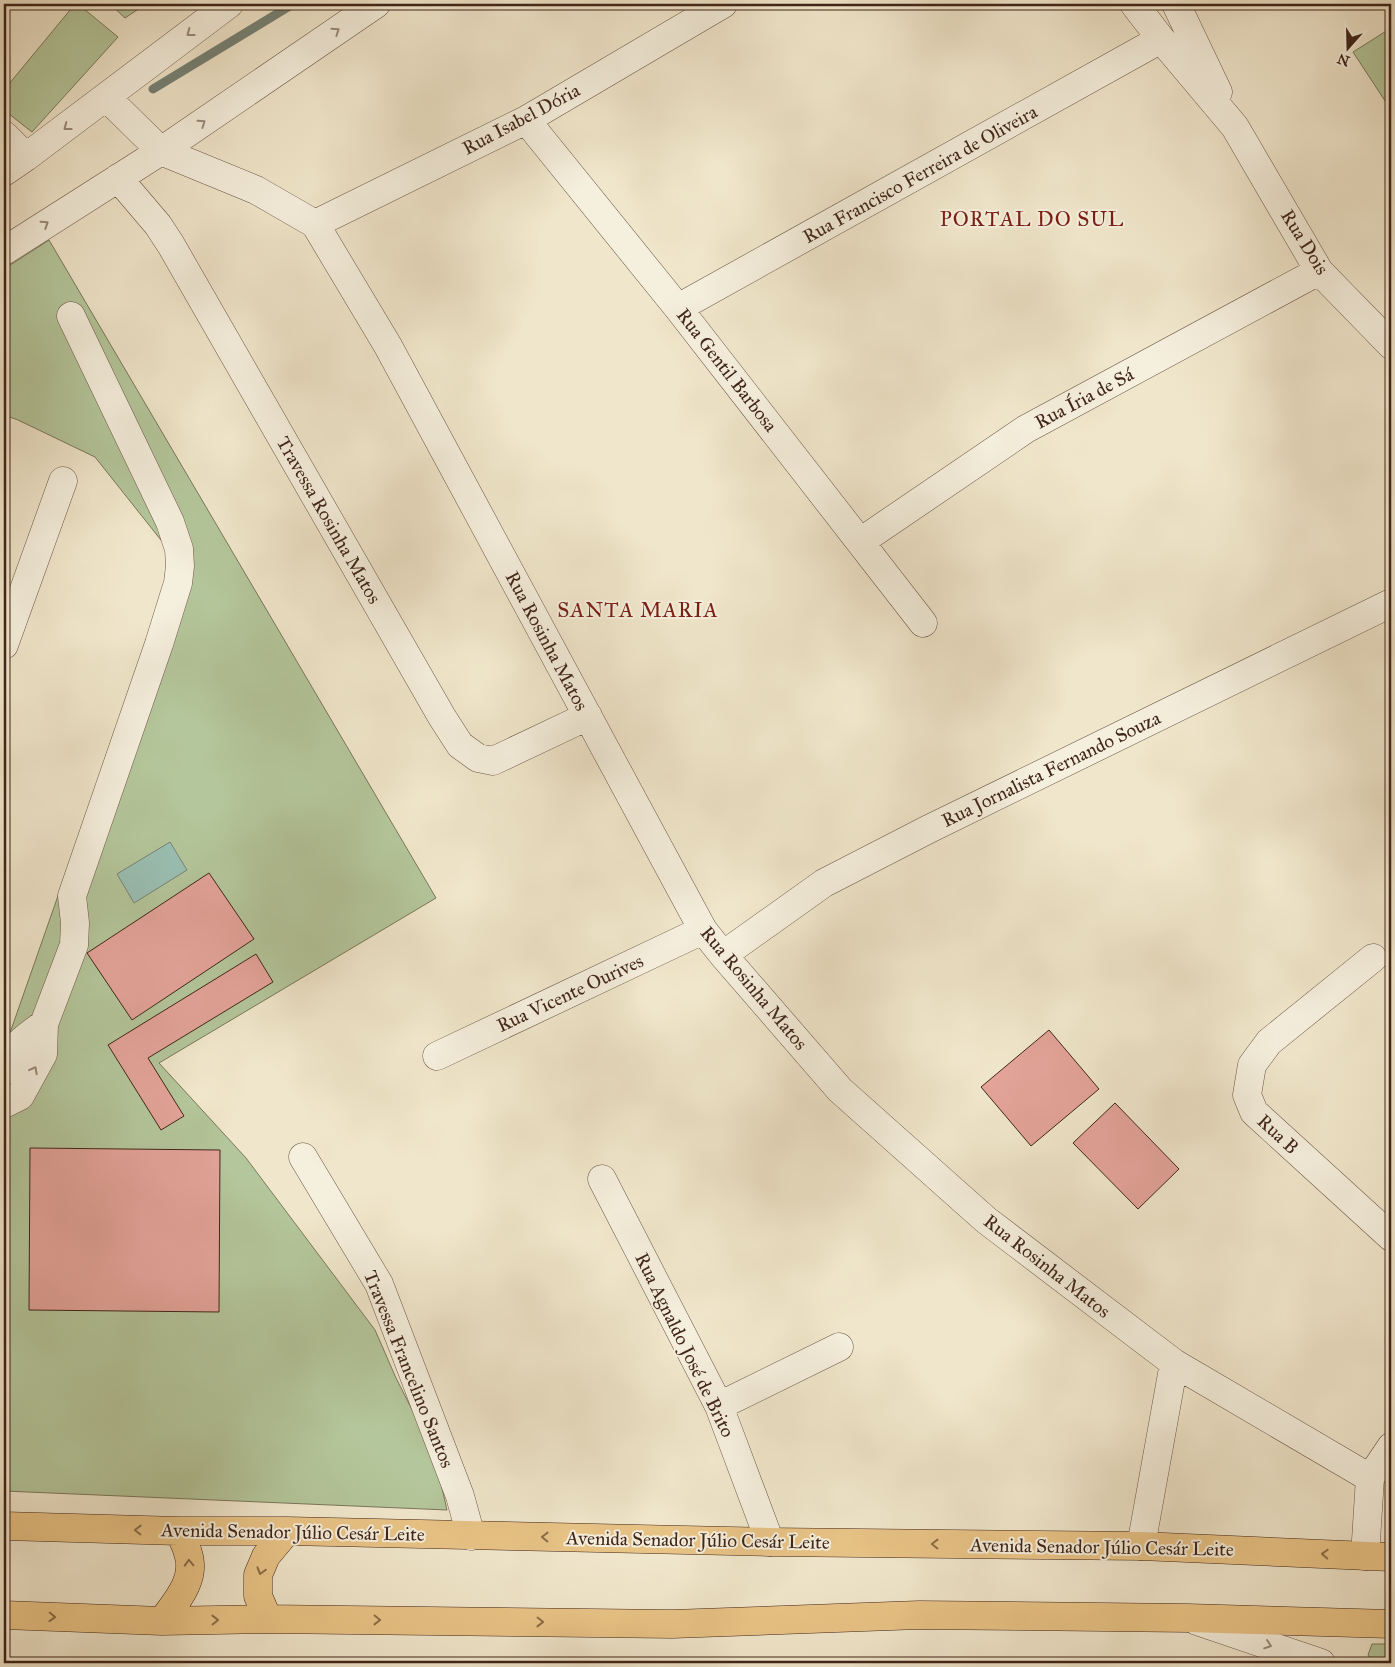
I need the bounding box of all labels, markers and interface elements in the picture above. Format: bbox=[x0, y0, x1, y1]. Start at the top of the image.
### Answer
north arrow bbox=[1322, 22, 1372, 72]
one-way arrow bbox=[187, 28, 196, 36]
one-way arrow bbox=[330, 28, 340, 37]
text: N bbox=[1335, 50, 1352, 70]
street label: Rua Isabel Dória bbox=[458, 78, 585, 160]
street label: Rua Francisco Ferreira de Oliveira bbox=[799, 99, 1042, 248]
one-way arrow bbox=[196, 120, 205, 129]
one-way arrow bbox=[64, 121, 73, 129]
street label: Rua Dois bbox=[1276, 205, 1334, 279]
district label: PORTAL DO SUL bbox=[940, 206, 1124, 232]
one-way arrow bbox=[39, 221, 48, 231]
street label: Rua Gentil Barbosa bbox=[672, 304, 783, 437]
street label: Rua Íria de Sá bbox=[1030, 361, 1138, 434]
street label: Travessa Rosinha Matos bbox=[272, 432, 386, 608]
street label: Rua Rosinha Matos bbox=[501, 567, 593, 715]
district label: SANTA MARIA bbox=[557, 597, 719, 623]
street label: Rua Jornalista Fernando Souza bbox=[938, 706, 1165, 833]
street label: Rua Rosinha Matos bbox=[696, 921, 812, 1055]
street label: Rua Vicente Ourives bbox=[493, 949, 647, 1037]
one-way arrow bbox=[28, 1066, 38, 1075]
street label: Rua B bbox=[1253, 1109, 1303, 1159]
street label: Rua Rosinha Matos bbox=[979, 1209, 1115, 1323]
street label: Rua Agnaldo José de Brito bbox=[629, 1249, 740, 1442]
street label: Travessa Francelino Santos bbox=[359, 1267, 459, 1471]
street label: Avenida Senador Júlio Cesár Leite bbox=[160, 1518, 425, 1547]
one-way arrow bbox=[134, 1525, 142, 1535]
street label: Avenida Senador Júlio Cesár Leite bbox=[565, 1526, 830, 1555]
one-way arrow bbox=[541, 1532, 549, 1543]
street label: Avenida Senador Júlio Cesár Leite bbox=[969, 1533, 1234, 1562]
one-way arrow bbox=[931, 1539, 938, 1549]
one-way arrow bbox=[1321, 1549, 1329, 1560]
one-way arrow bbox=[184, 1558, 194, 1566]
one-way arrow bbox=[256, 1566, 266, 1575]
one-way arrow bbox=[49, 1611, 57, 1622]
one-way arrow bbox=[212, 1615, 219, 1625]
one-way arrow bbox=[374, 1615, 382, 1625]
one-way arrow bbox=[536, 1617, 544, 1627]
one-way arrow bbox=[1263, 1639, 1271, 1649]

